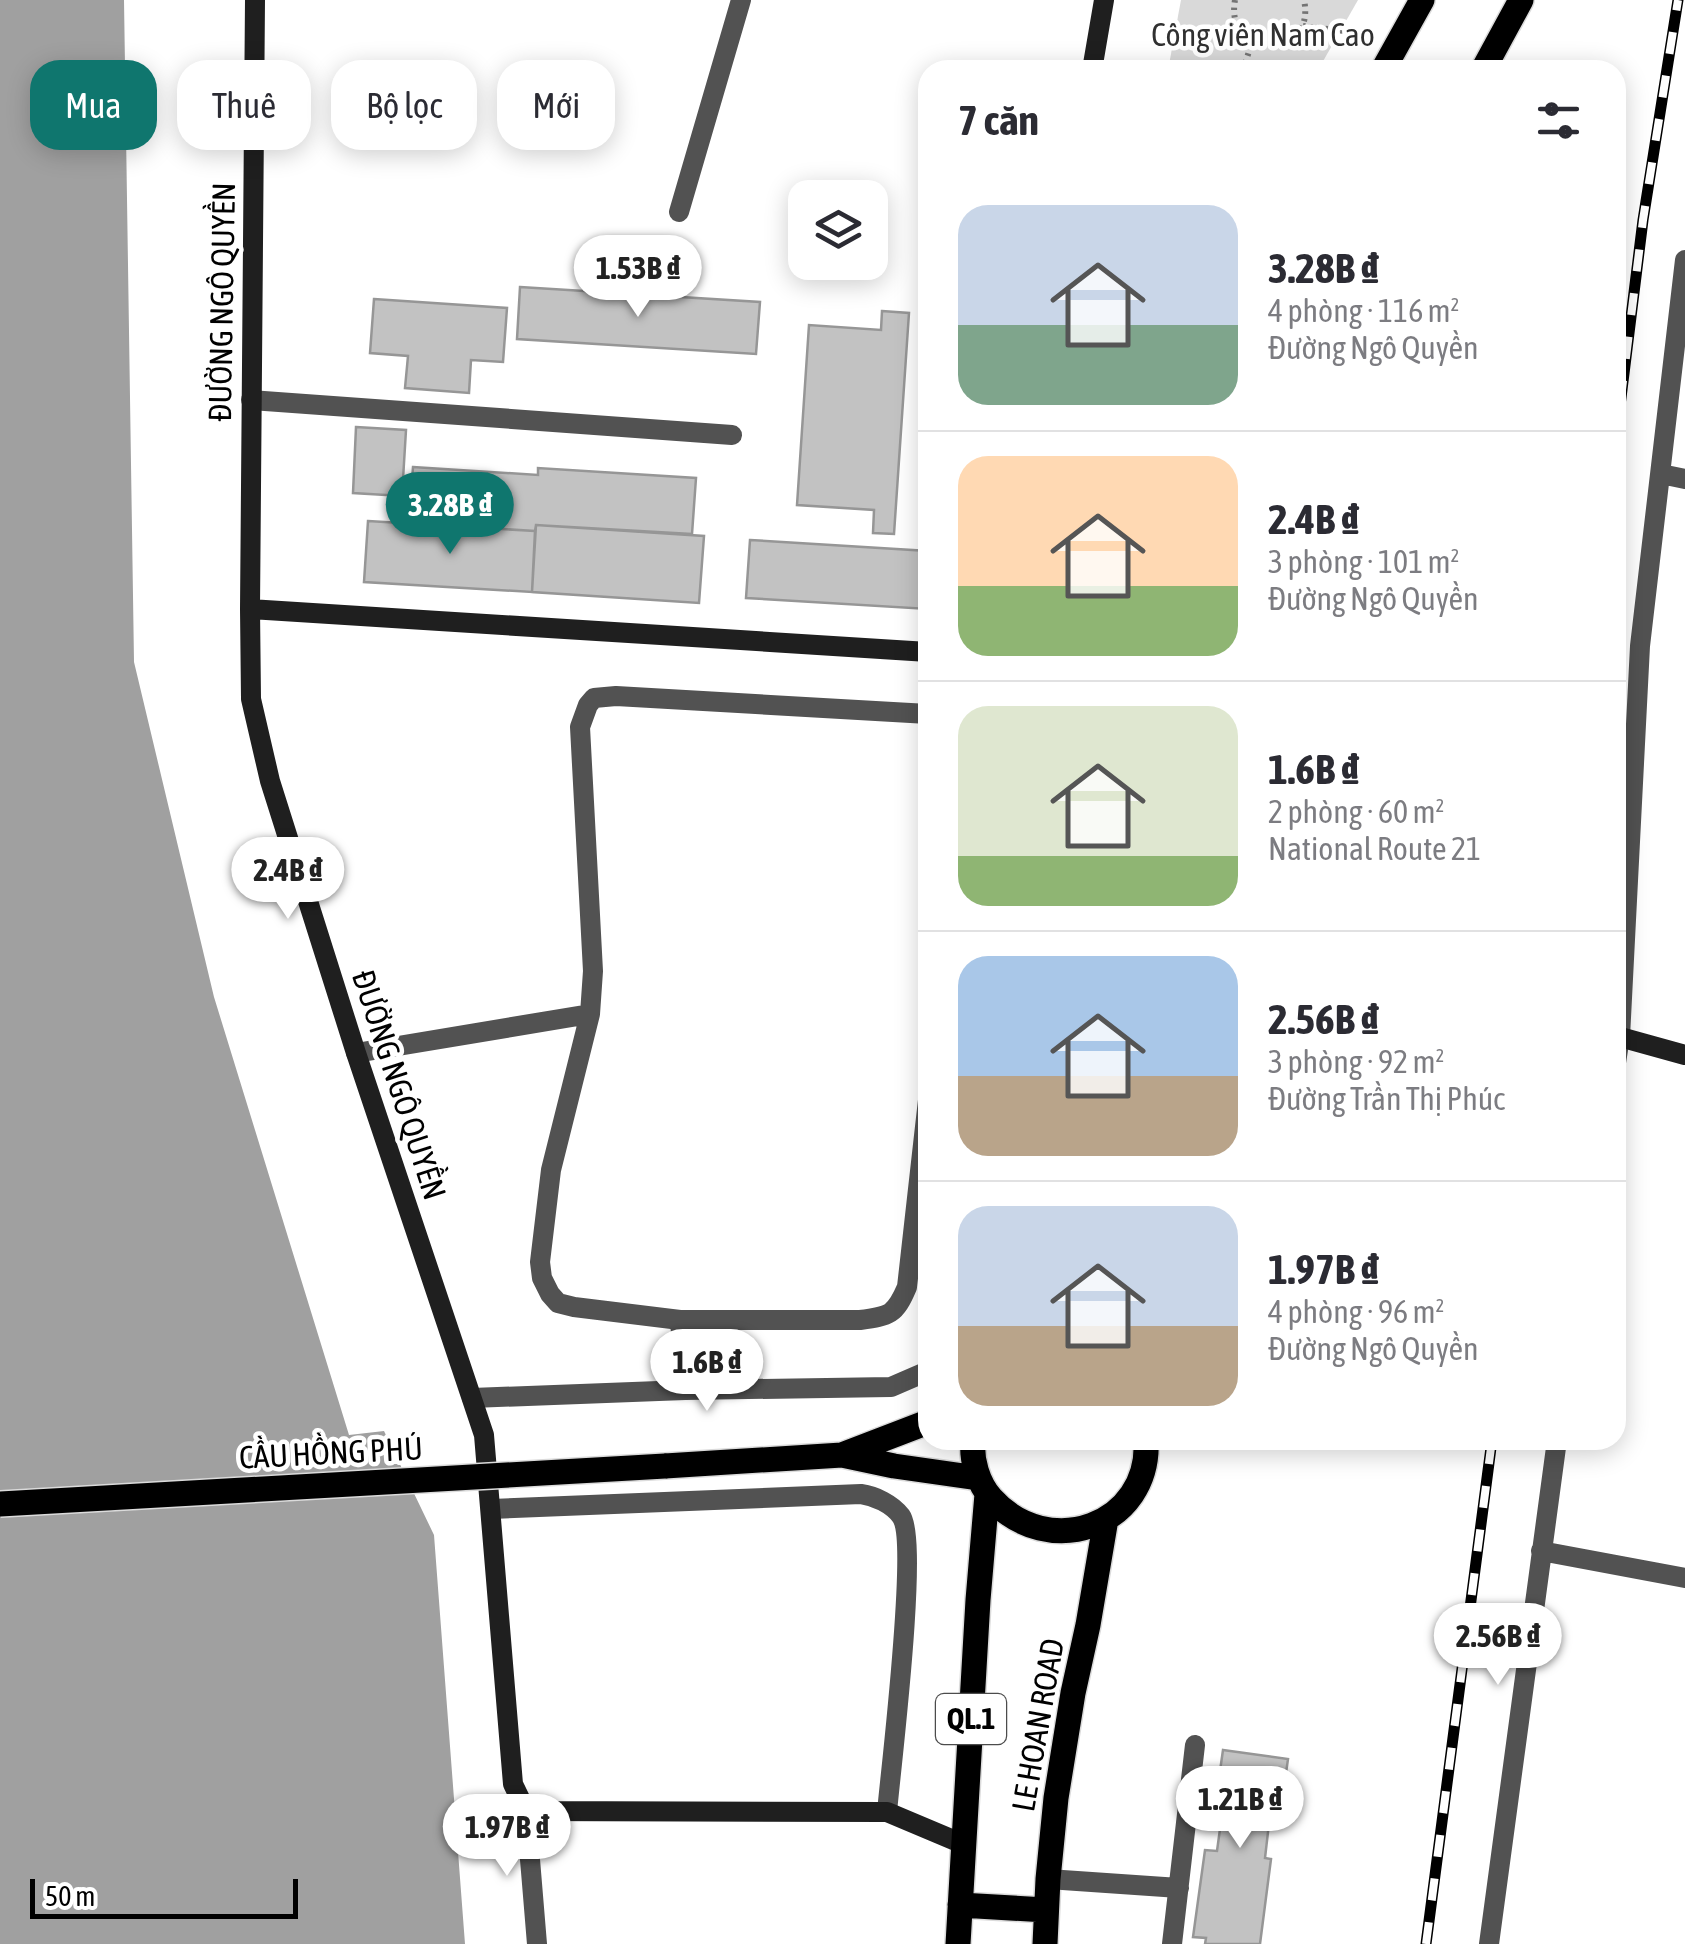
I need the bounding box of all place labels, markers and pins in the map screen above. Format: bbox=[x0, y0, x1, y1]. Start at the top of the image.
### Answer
pin: 1.53B ₫ bbox=[546, 235, 730, 320]
pin: 3.28B ₫ bbox=[358, 472, 542, 557]
pin: 2.4B ₫ bbox=[207, 837, 369, 922]
pin: 1.6B ₫ bbox=[626, 1329, 788, 1414]
pin: 2.56B ₫ bbox=[1406, 1603, 1590, 1688]
pin: 1.21B ₫ bbox=[1148, 1766, 1332, 1851]
pin: 1.97B ₫ bbox=[415, 1794, 599, 1879]

